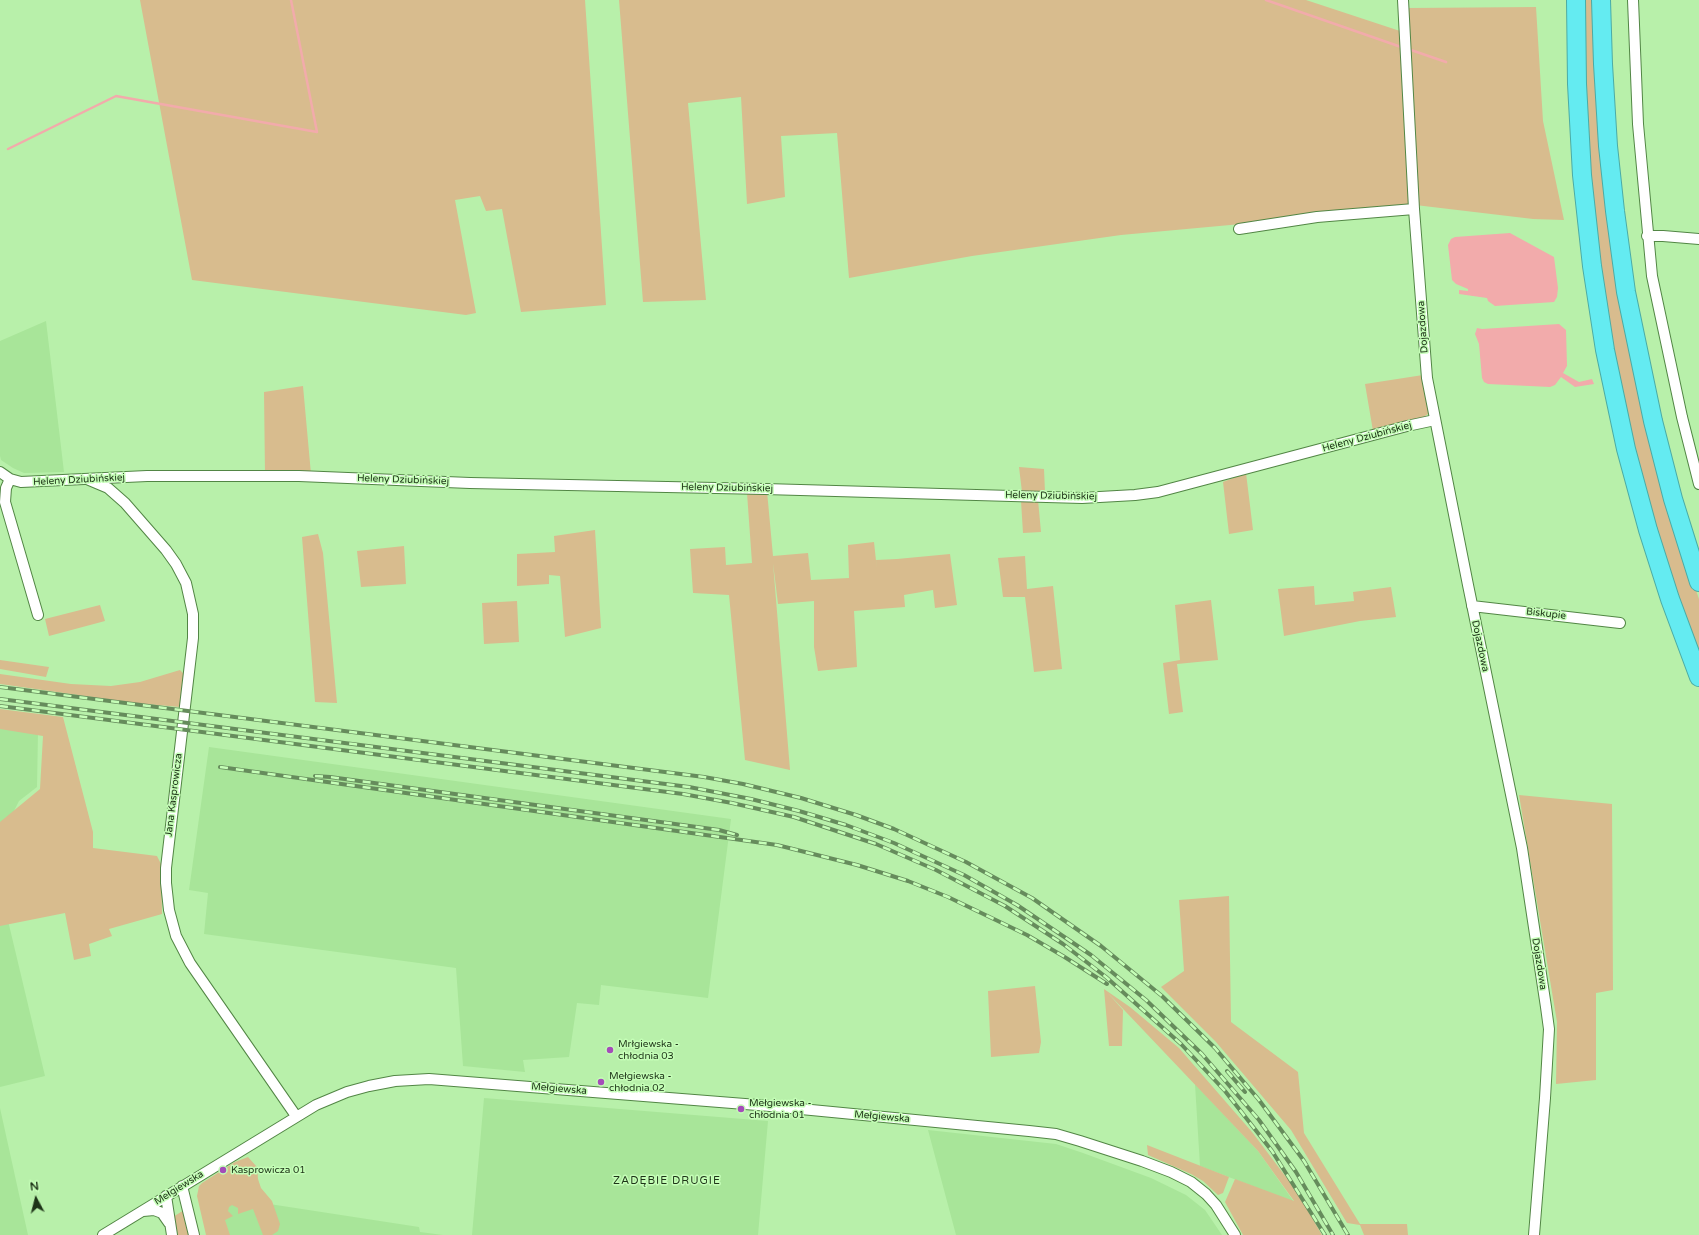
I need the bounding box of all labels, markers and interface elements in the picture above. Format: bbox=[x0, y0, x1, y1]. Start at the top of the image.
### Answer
street label: Dojazdowa bbox=[1415, 300, 1431, 354]
street label: Heleny Dziubińskiej bbox=[1321, 419, 1413, 455]
street label: Heleny Dziubińskiej bbox=[33, 472, 125, 488]
street label: Heleny Dziubińskiej bbox=[357, 472, 449, 488]
street label: Heleny Dziubińskiej bbox=[681, 481, 773, 495]
street label: Heleny Dziubińskiej bbox=[1005, 489, 1097, 503]
street label: Biskupie bbox=[1525, 606, 1567, 622]
street label: Dojazdowa bbox=[1469, 619, 1491, 673]
street label: Jana Kasprowicza bbox=[163, 753, 185, 837]
street label: Dojazdowa bbox=[1529, 937, 1549, 991]
place label: Mrłgiewska - chłodnia 03 bbox=[618, 1038, 679, 1062]
marker: Mrłgiewska - chłodnia 03 bbox=[605, 1045, 615, 1055]
place label: Mełgiewska - chłodnia 02 bbox=[609, 1070, 672, 1094]
marker: Mełgiewska - chłodnia 02 bbox=[596, 1077, 606, 1087]
street label: Mełgiewska bbox=[531, 1081, 587, 1097]
place label: Mełgiewska - chłodnia 01 bbox=[749, 1097, 812, 1120]
marker: Mełgiewska - chłodnia 01 bbox=[736, 1104, 746, 1114]
street label: Mełgiewska bbox=[854, 1109, 910, 1125]
place label: Kasprowicza 01 bbox=[231, 1164, 306, 1176]
marker: Kasprowicza 01 bbox=[218, 1165, 228, 1175]
street label: Mełgiewska bbox=[152, 1168, 206, 1208]
district label: ZADĘBIE DRUGIE bbox=[613, 1174, 721, 1188]
north arrow bbox=[16, 1179, 56, 1219]
text: N bbox=[29, 1180, 40, 1194]

